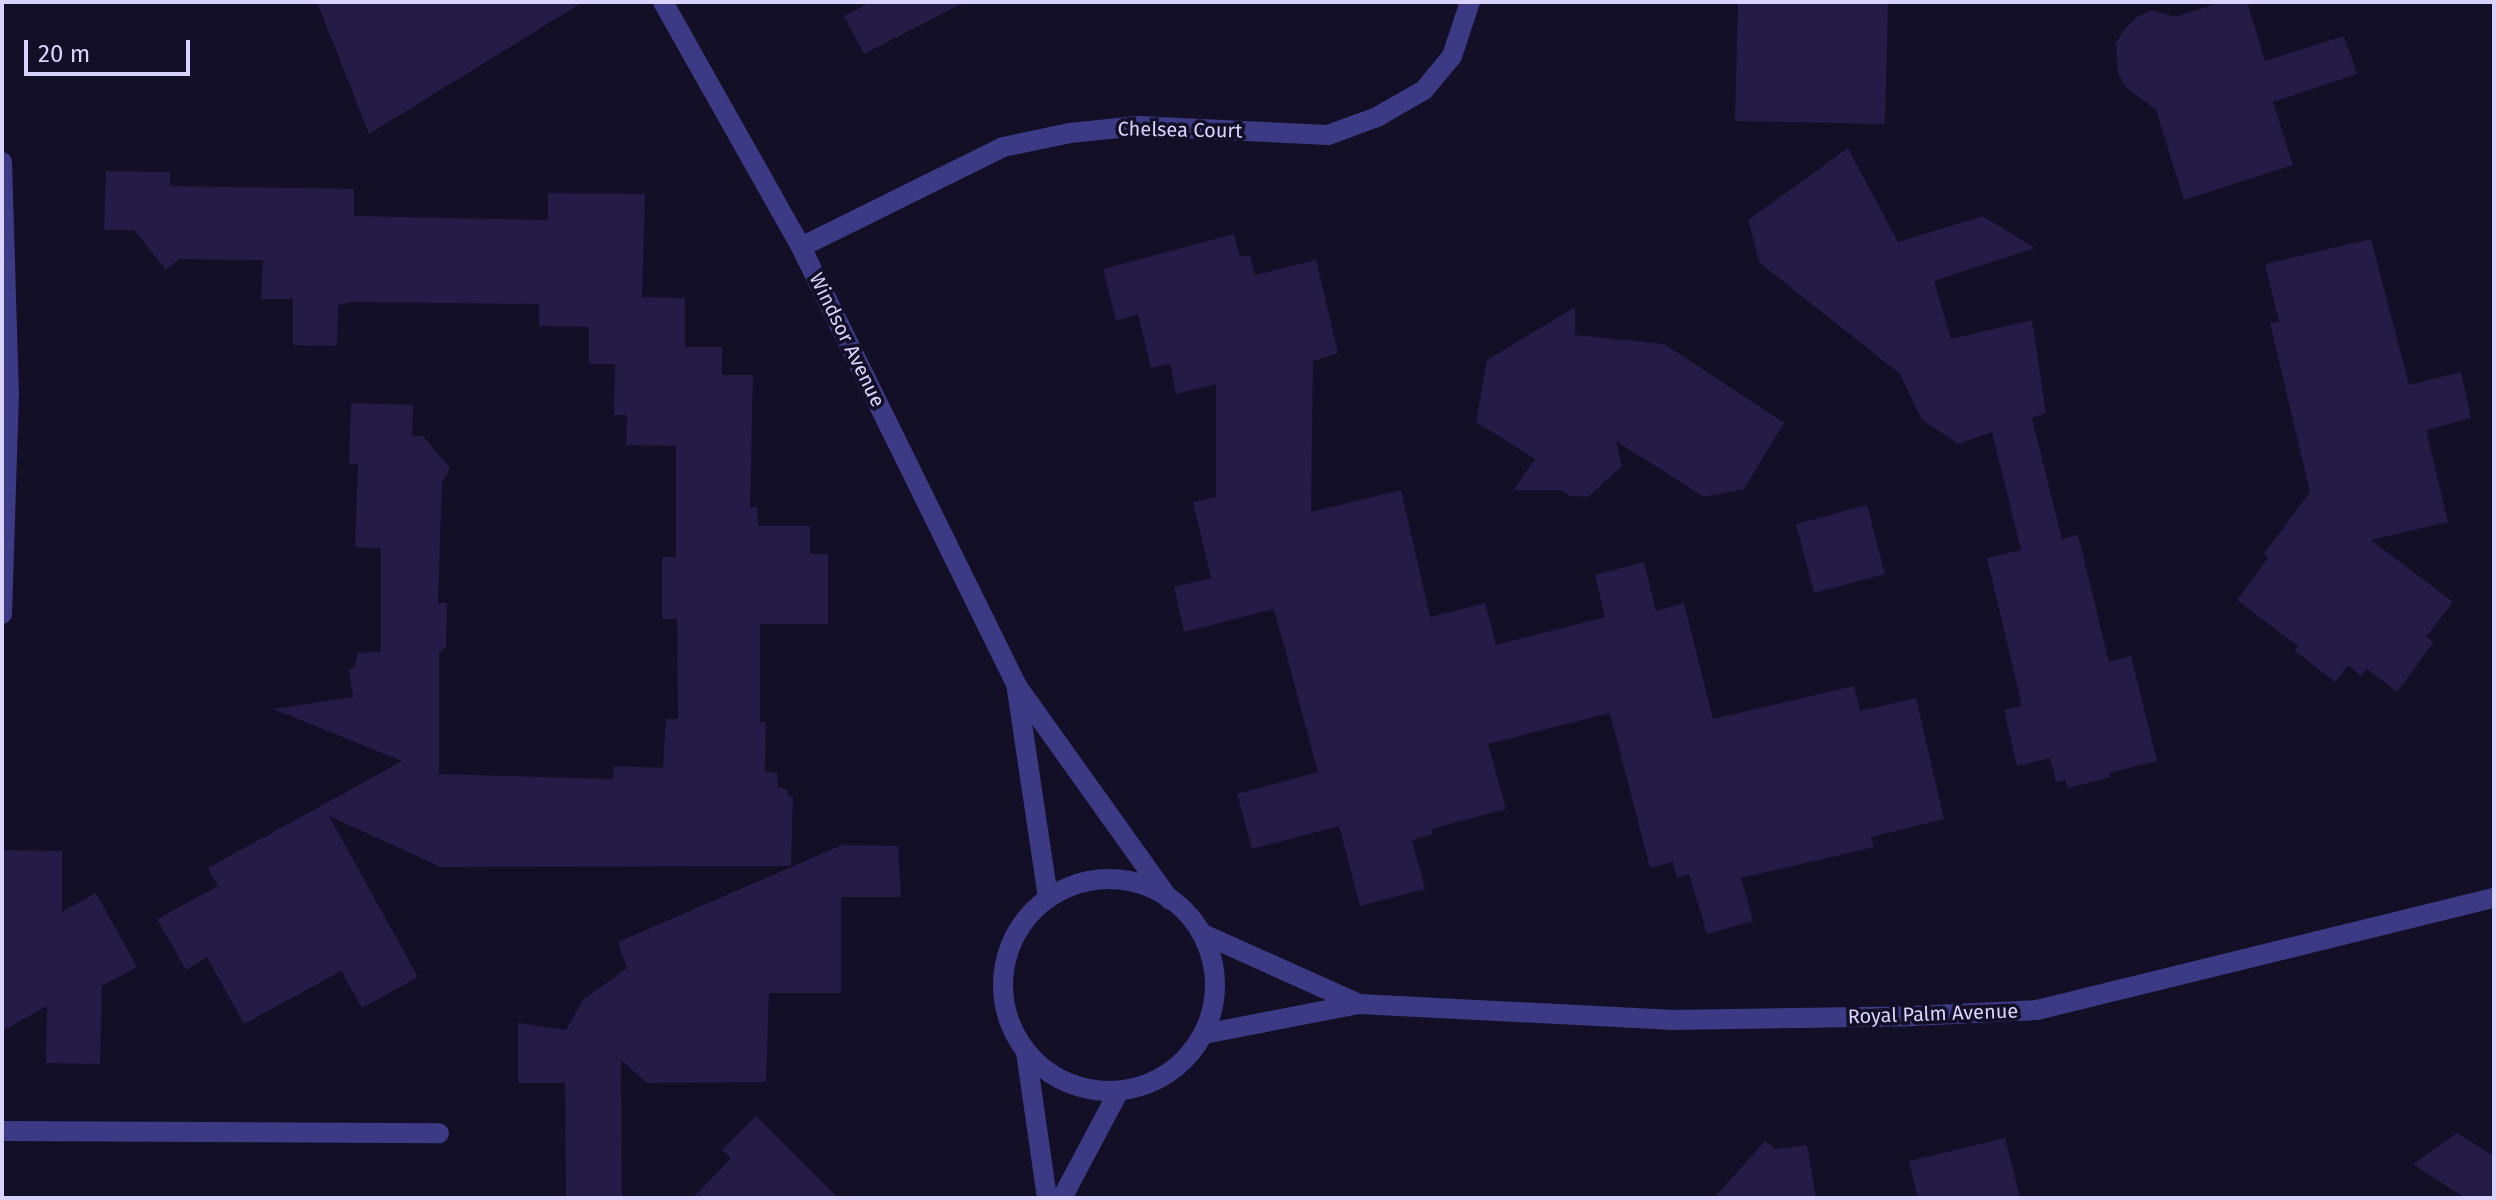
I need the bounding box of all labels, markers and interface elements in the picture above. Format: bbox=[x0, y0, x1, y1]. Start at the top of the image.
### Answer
scale bar bbox=[28, 24, 194, 74]
text: 20 m bbox=[38, 40, 90, 68]
street label: Chelsea Court bbox=[1117, 117, 1243, 143]
street label: Windsor Avenue bbox=[804, 269, 890, 411]
street label: Royal Palm Avenue bbox=[1847, 999, 2019, 1029]

